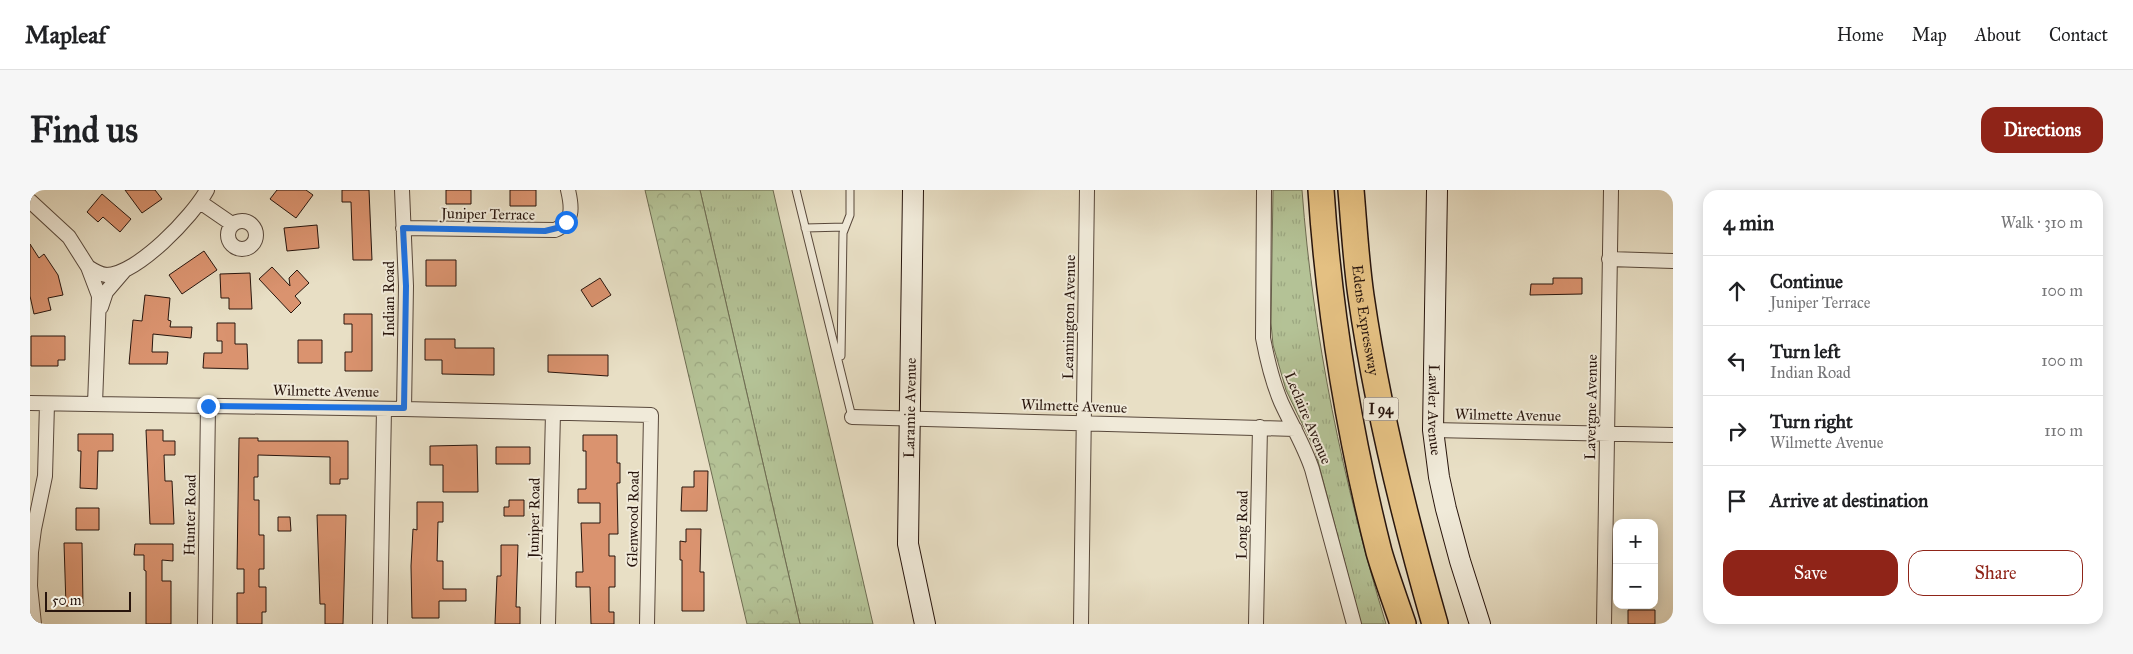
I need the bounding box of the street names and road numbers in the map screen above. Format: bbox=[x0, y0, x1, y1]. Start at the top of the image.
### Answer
street label: Juniper Terrace bbox=[439, 204, 535, 225]
street label: Leamington Avenue bbox=[1059, 254, 1079, 380]
street label: Indian Road bbox=[380, 261, 398, 337]
street label: Edens Expressway bbox=[1348, 264, 1383, 378]
street label: Lavergne Avenue bbox=[1581, 354, 1601, 460]
street label: Laramie Avenue bbox=[900, 358, 920, 458]
street label: Lawler Avenue bbox=[1424, 364, 1445, 457]
street label: Leclaire Avenue bbox=[1281, 369, 1335, 467]
street label: Wilmette Avenue bbox=[273, 381, 379, 401]
street label: Wilmette Avenue bbox=[1021, 395, 1127, 417]
road number: I 94 bbox=[1364, 398, 1398, 420]
street label: Wilmette Avenue bbox=[1455, 405, 1561, 425]
street label: Glenwood Road bbox=[623, 470, 643, 568]
street label: Hunter Road bbox=[180, 474, 200, 556]
street label: Juniper Road bbox=[524, 477, 545, 560]
street label: Long Road bbox=[1232, 490, 1252, 560]

